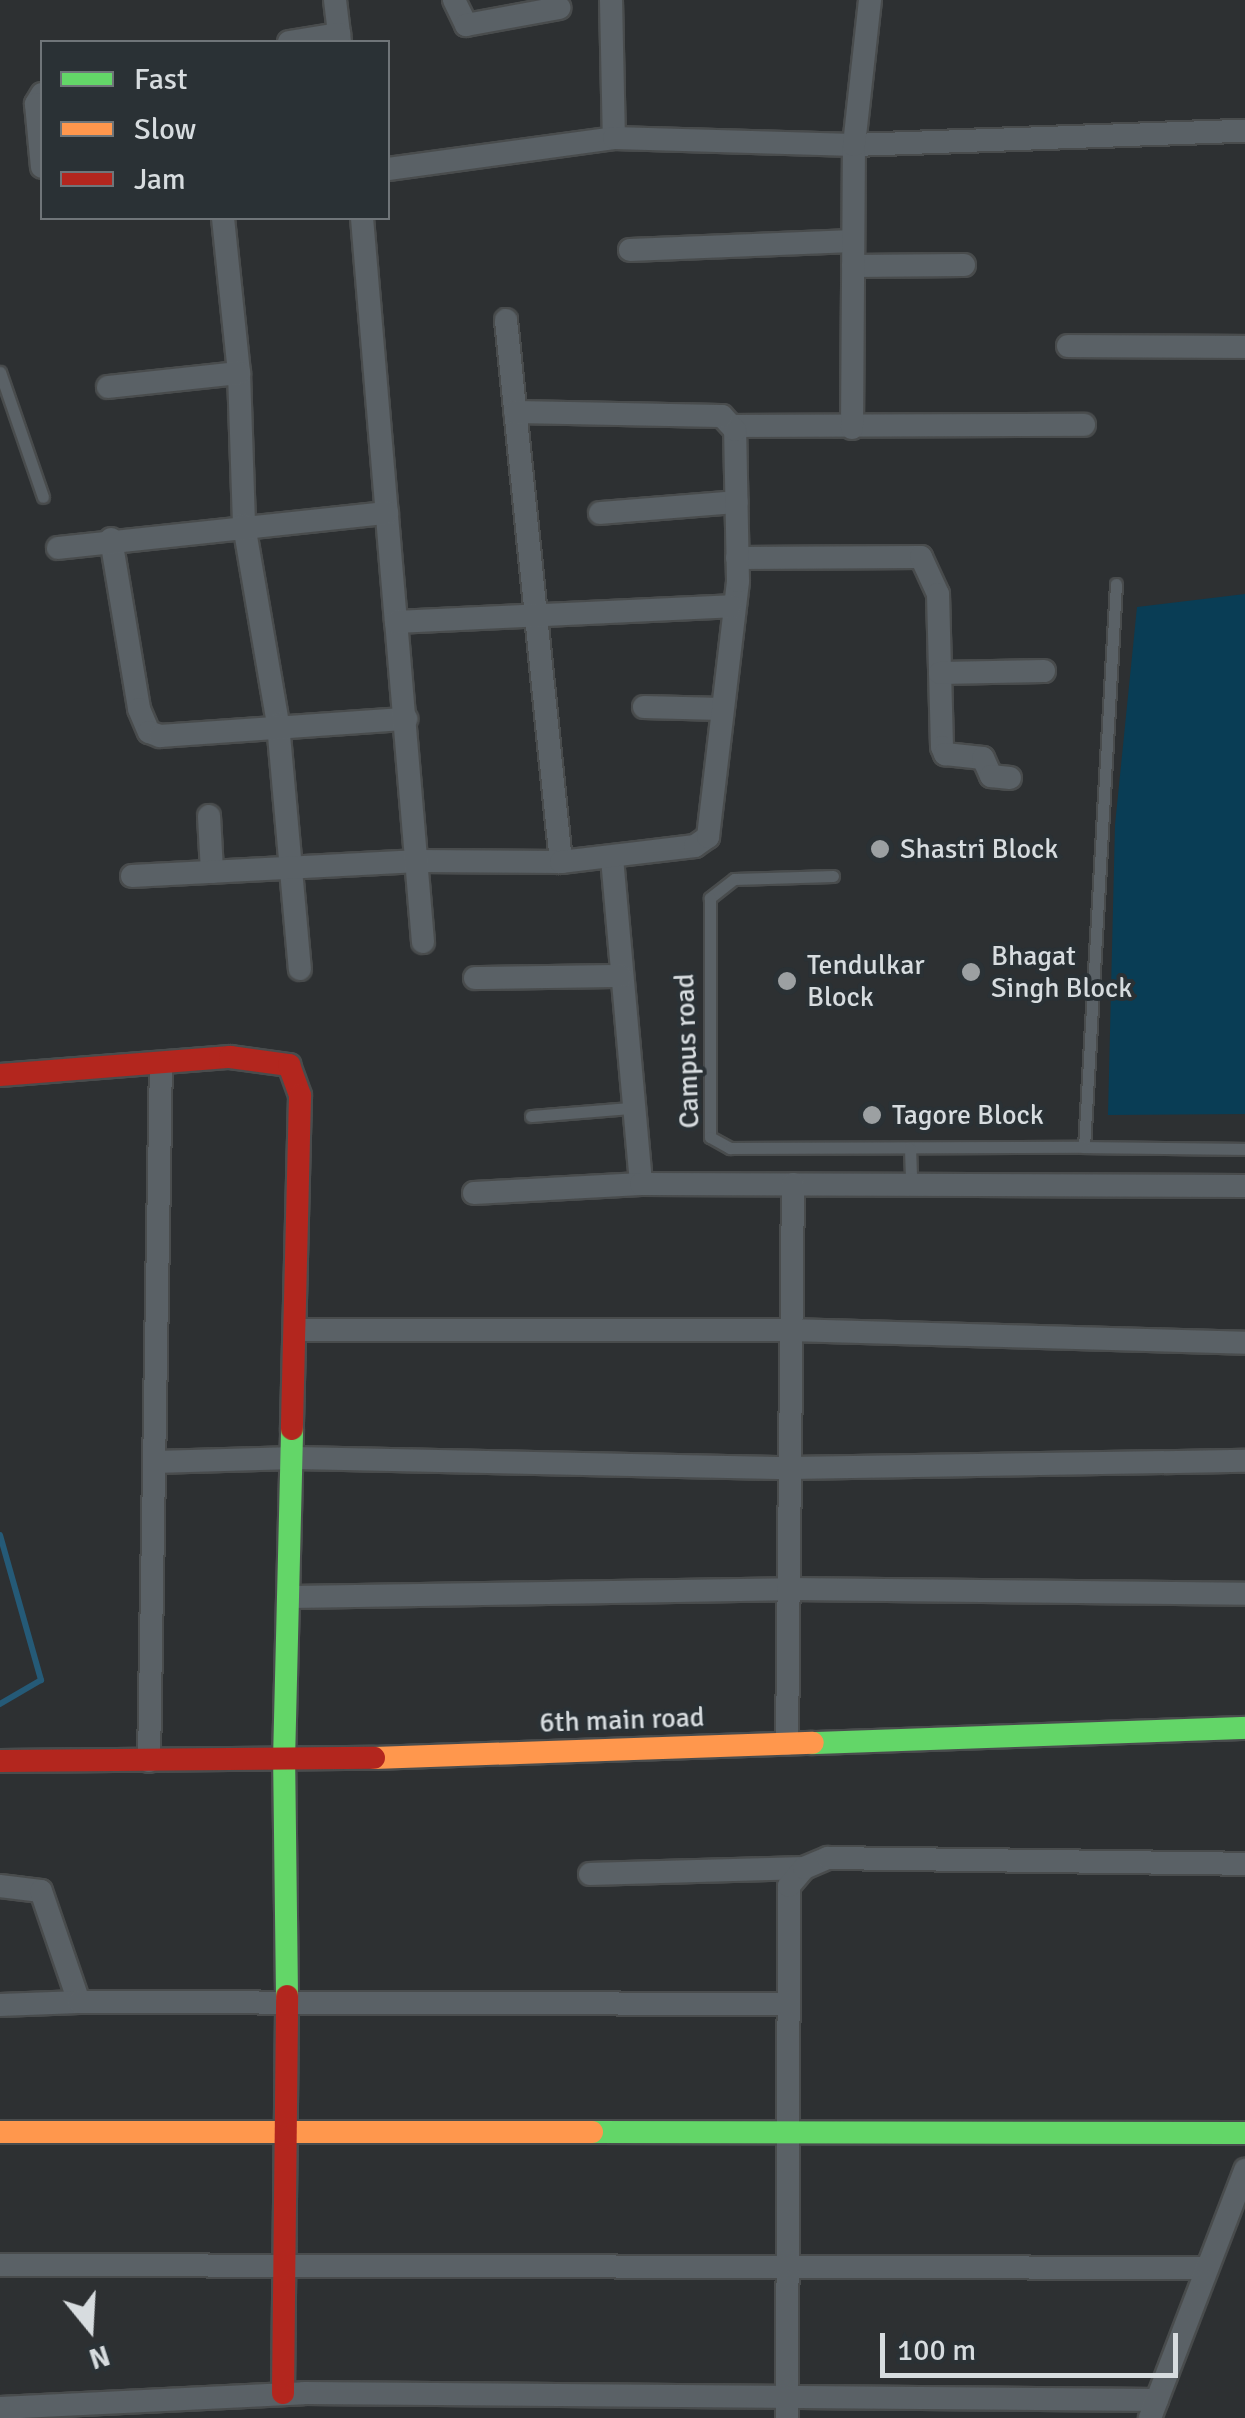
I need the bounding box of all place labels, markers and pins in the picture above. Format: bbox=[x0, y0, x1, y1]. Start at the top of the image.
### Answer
place label: Shastri Block bbox=[900, 832, 1058, 866]
marker: Shastri Block bbox=[869, 838, 891, 860]
place label: Bhagat Singh Block bbox=[991, 939, 1132, 1005]
place label: Tendulkar Block bbox=[807, 948, 925, 1014]
marker: Bhagat Singh Block bbox=[960, 961, 982, 983]
marker: Tendulkar Block bbox=[776, 970, 798, 992]
place label: Tagore Block bbox=[892, 1098, 1044, 1132]
marker: Tagore Block bbox=[861, 1104, 883, 1126]

